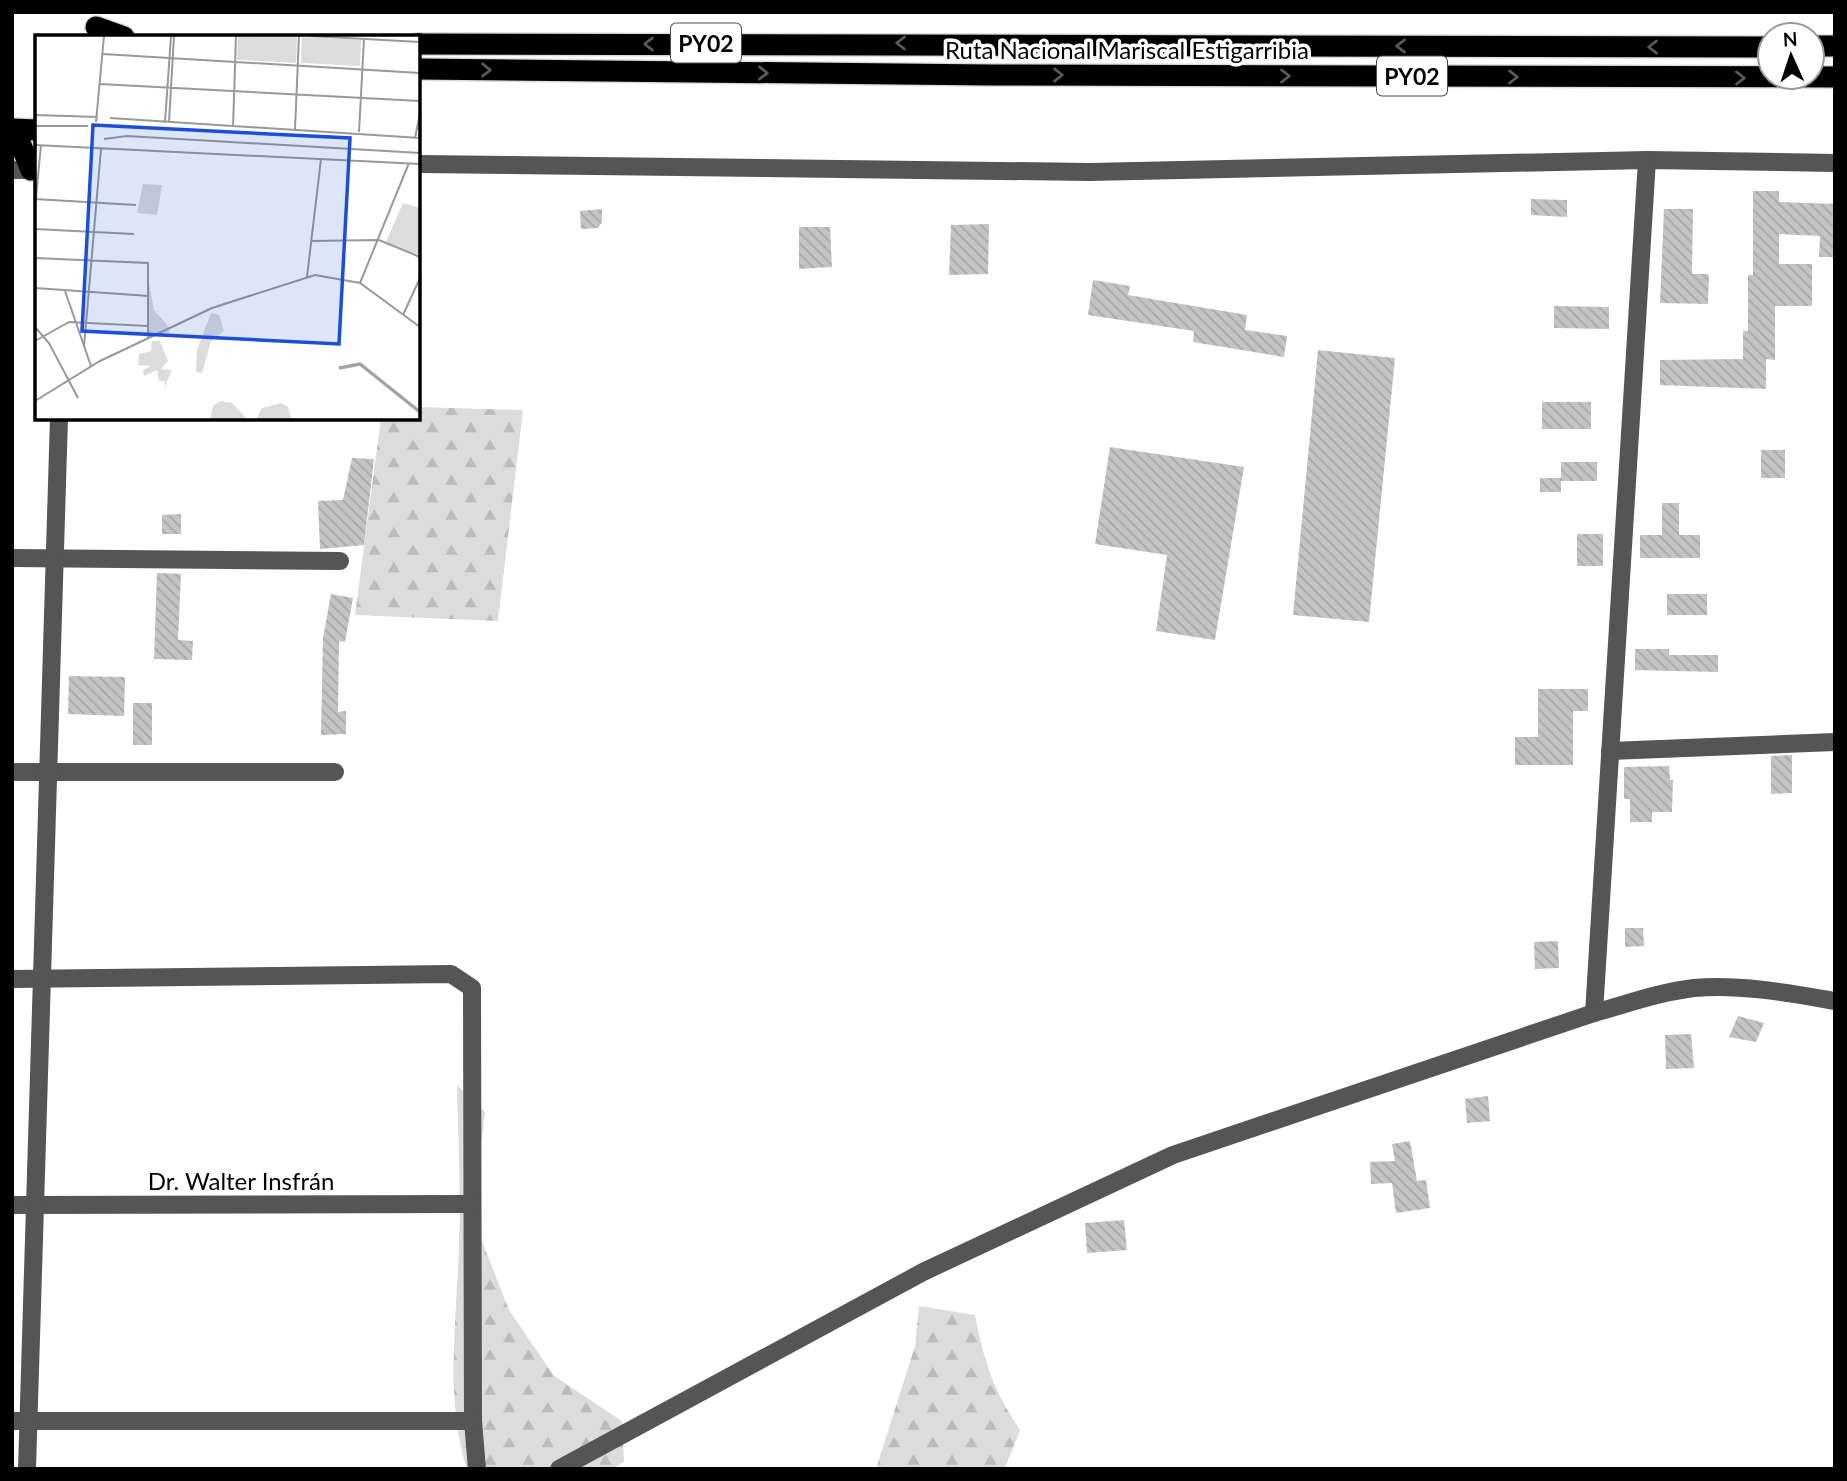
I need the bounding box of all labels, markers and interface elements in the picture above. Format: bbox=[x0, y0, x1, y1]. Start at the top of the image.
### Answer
north arrow bbox=[1756, 21, 1826, 91]
road number: PY02 bbox=[671, 24, 741, 62]
text: N bbox=[1782, 27, 1798, 50]
inset map bbox=[35, 35, 420, 420]
one-way arrow bbox=[895, 35, 906, 51]
street label: Ruta Nacional Mariscal Estigarribia bbox=[945, 35, 1309, 64]
one-way arrow bbox=[643, 36, 654, 51]
one-way arrow bbox=[1395, 38, 1406, 54]
one-way arrow bbox=[1647, 39, 1658, 55]
road number: PY02 bbox=[1377, 57, 1447, 96]
one-way arrow bbox=[482, 62, 492, 78]
one-way arrow bbox=[758, 65, 769, 81]
one-way arrow bbox=[1053, 67, 1064, 83]
one-way arrow bbox=[1281, 68, 1291, 84]
one-way arrow bbox=[1508, 69, 1519, 84]
one-way arrow bbox=[1736, 70, 1746, 86]
street label: Dr. Walter Insfrán bbox=[148, 1166, 334, 1195]

